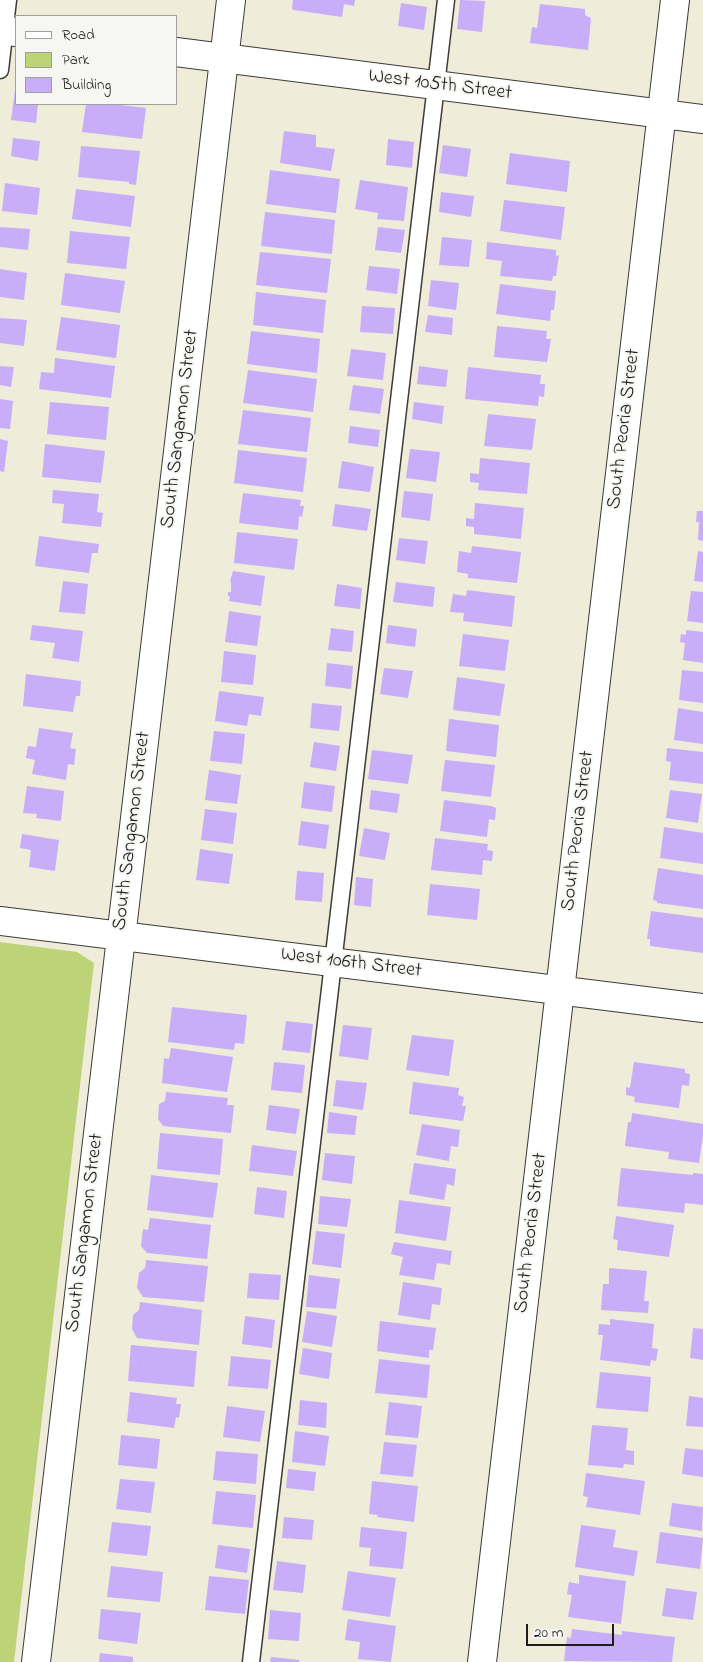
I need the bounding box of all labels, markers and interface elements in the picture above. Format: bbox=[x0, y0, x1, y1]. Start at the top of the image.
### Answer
legend bbox=[15, 15, 178, 105]
text: Road bbox=[62, 24, 95, 46]
text: Park bbox=[62, 49, 89, 71]
street label: West 105th Street bbox=[367, 65, 513, 107]
text: Building bbox=[62, 74, 111, 96]
street label: South Sangamon Street bbox=[157, 328, 205, 530]
street label: South Peoria Street bbox=[603, 347, 647, 511]
street label: South Sangamon Street bbox=[109, 730, 157, 932]
street label: South Peoria Street bbox=[557, 749, 601, 913]
street label: West 106th Street bbox=[279, 943, 423, 985]
street label: South Sangamon Street bbox=[62, 1132, 110, 1334]
street label: South Peoria Street bbox=[510, 1151, 554, 1315]
scale bar bbox=[528, 1614, 616, 1646]
text: 20 m bbox=[534, 1622, 563, 1644]

